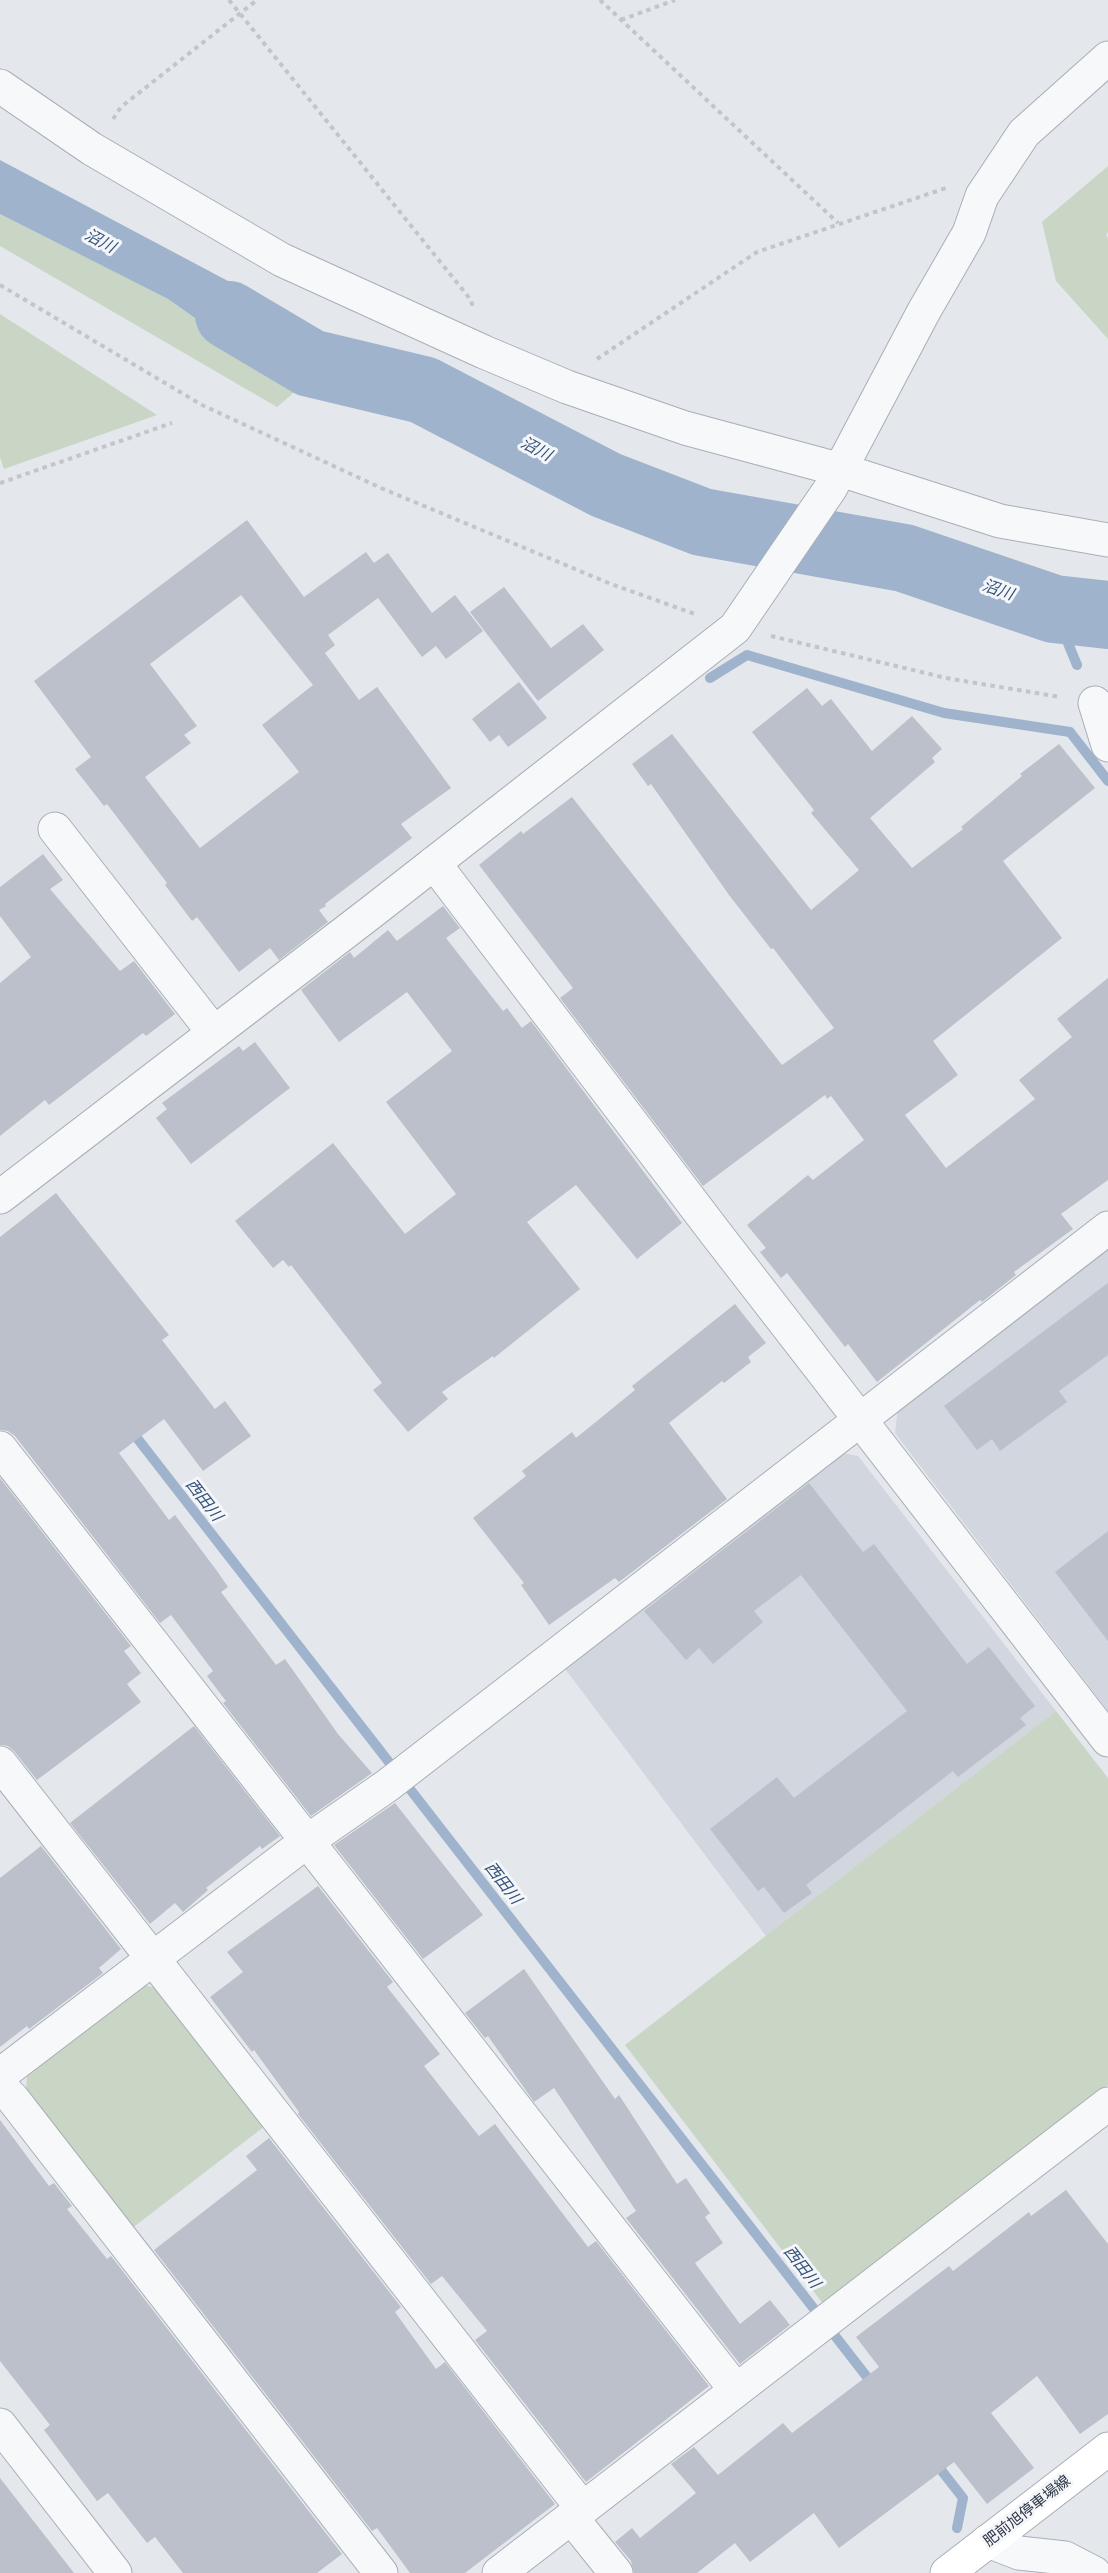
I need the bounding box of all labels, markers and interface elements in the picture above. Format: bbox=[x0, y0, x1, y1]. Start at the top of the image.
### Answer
water label: 沼川 bbox=[81, 225, 119, 257]
water label: 沼川 bbox=[517, 433, 555, 465]
water label: 沼川 bbox=[980, 576, 1016, 604]
water label: 西田川 bbox=[182, 1475, 226, 1525]
water label: 西田川 bbox=[481, 1858, 525, 1908]
water label: 西田川 bbox=[780, 2242, 824, 2292]
street label: 肥前旭停車場線 bbox=[980, 2472, 1074, 2550]

